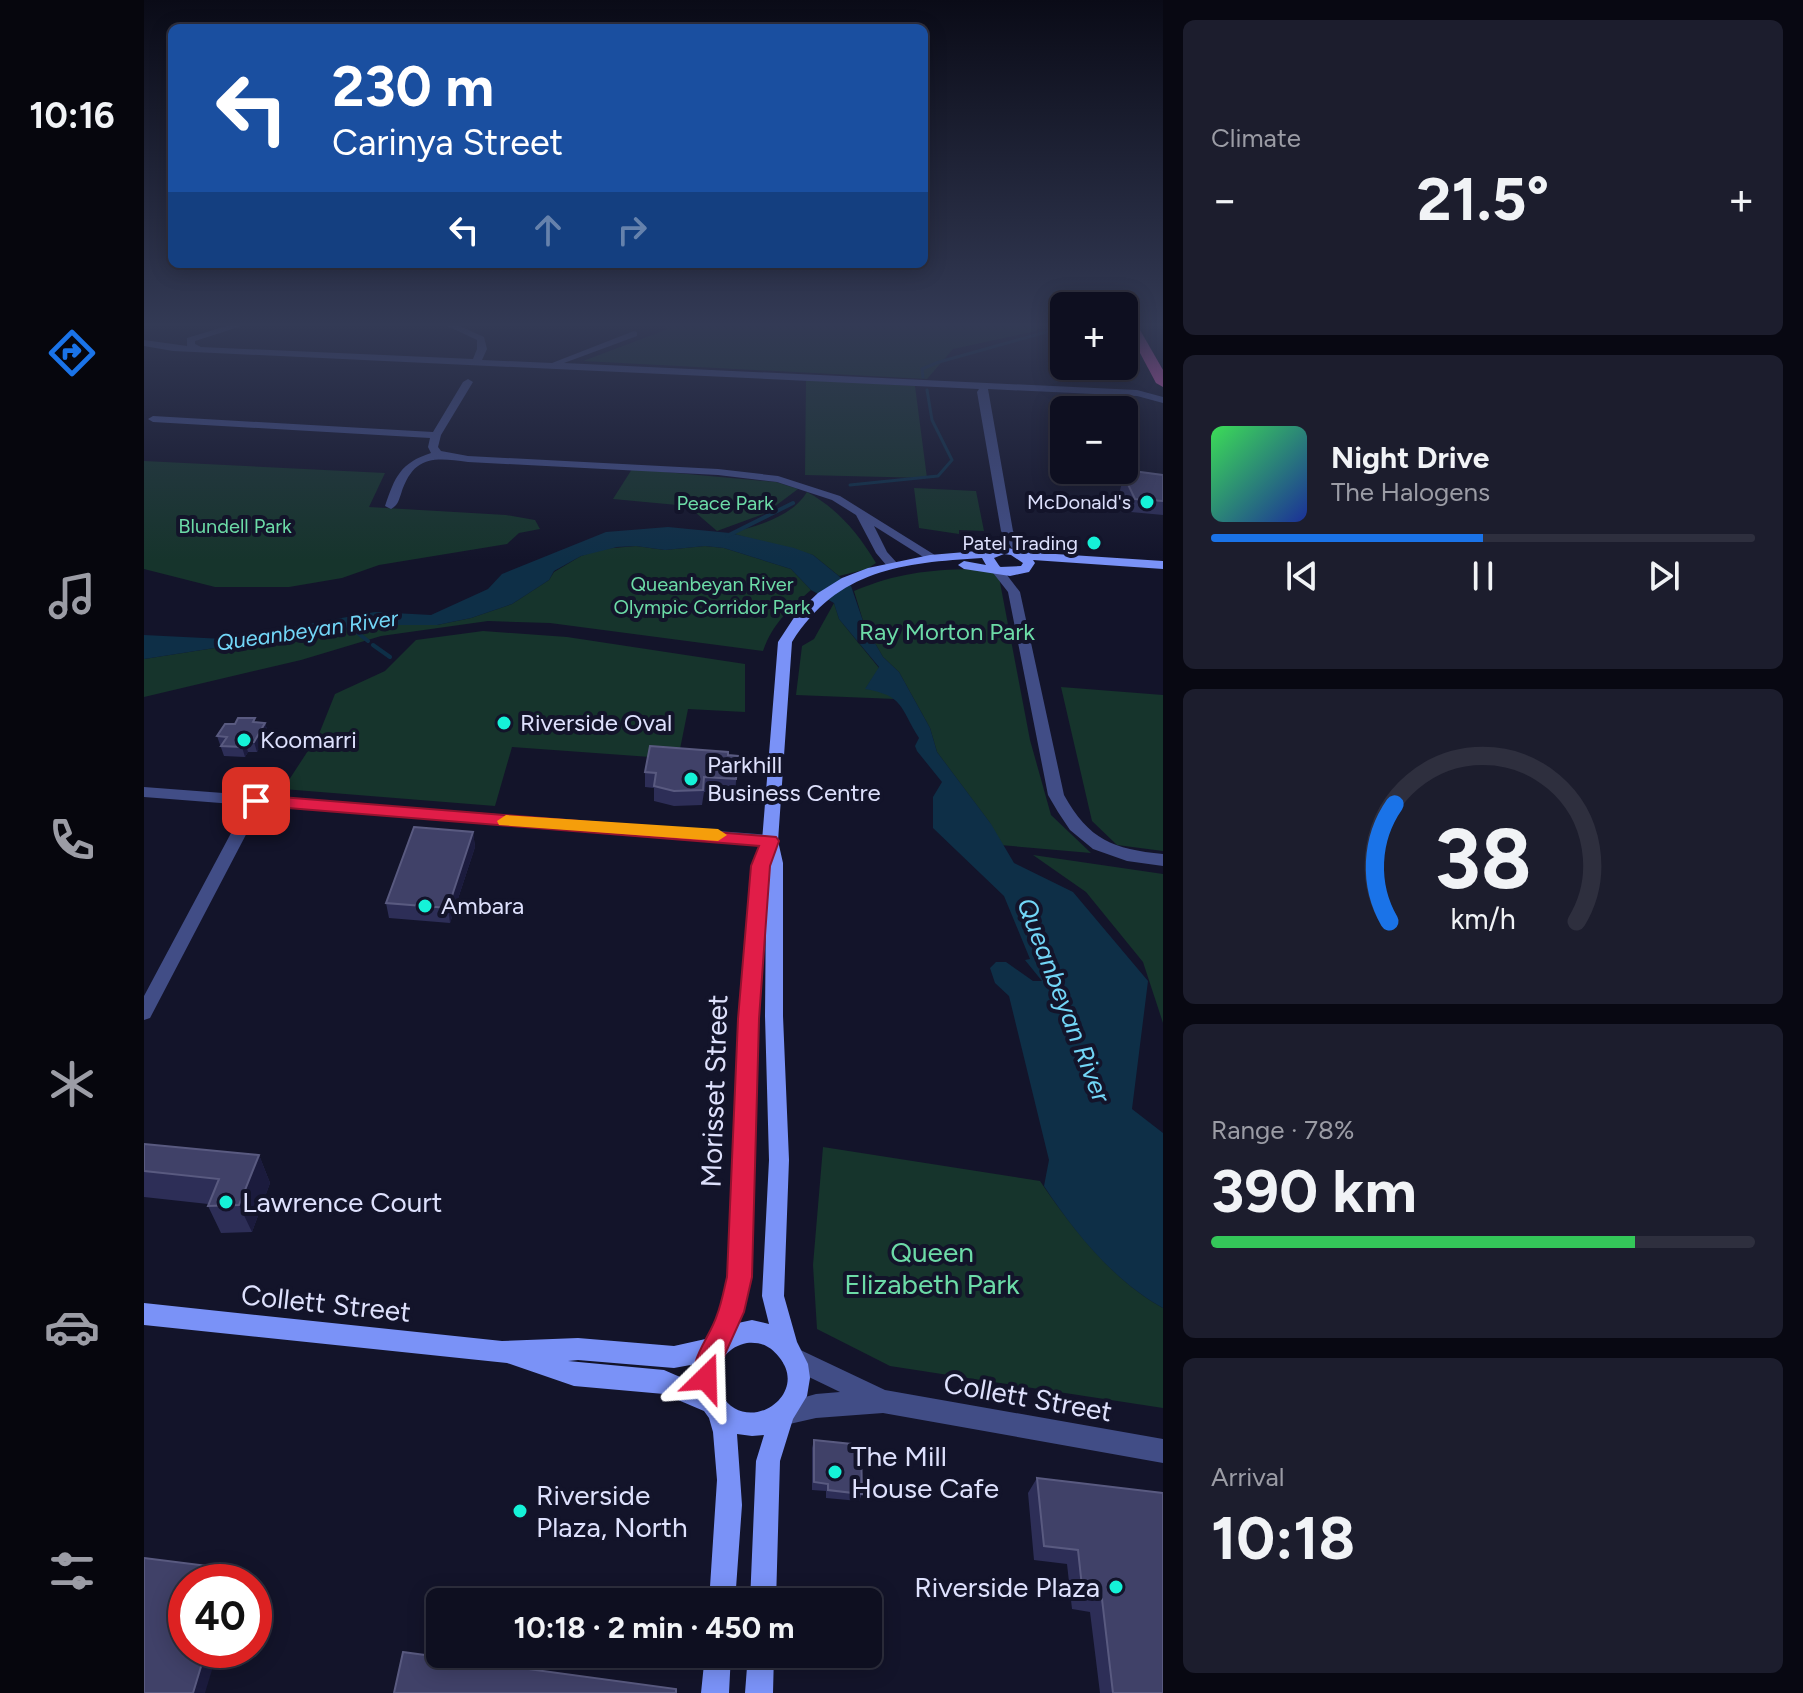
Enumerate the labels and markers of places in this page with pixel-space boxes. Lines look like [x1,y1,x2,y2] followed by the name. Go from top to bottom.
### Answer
[1027,490,1131,514] place label: McDonald's
[1138,493,1156,511] marker: McDonald's
[962,531,1078,555] place label: Patel Trading
[1085,534,1103,552] marker: Patel Trading
[520,708,672,737] place label: Riverside Oval
[495,714,513,732] marker: Riverside Oval
[260,725,357,754] place label: Koomarri
[235,731,253,749] marker: Koomarri
[707,750,881,807] place label: Parkhill Business Centre
[222,767,290,835] pin
[682,770,700,788] marker: Parkhill Business Centre
[441,891,524,920] place label: Ambara
[416,897,434,915] marker: Ambara
[242,1185,442,1219] place label: Lawrence Court
[217,1193,235,1211] marker: Lawrence Court
[851,1439,999,1505] place label: The Mill House Cafe
[826,1463,844,1481] marker: The Mill House Cafe
[536,1478,688,1544] place label: Riverside Plaza, North
[511,1502,529,1520] marker: Riverside Plaza, North
[914,1570,1100,1604] place label: Riverside Plaza
[1107,1578,1125,1596] marker: Riverside Plaza

